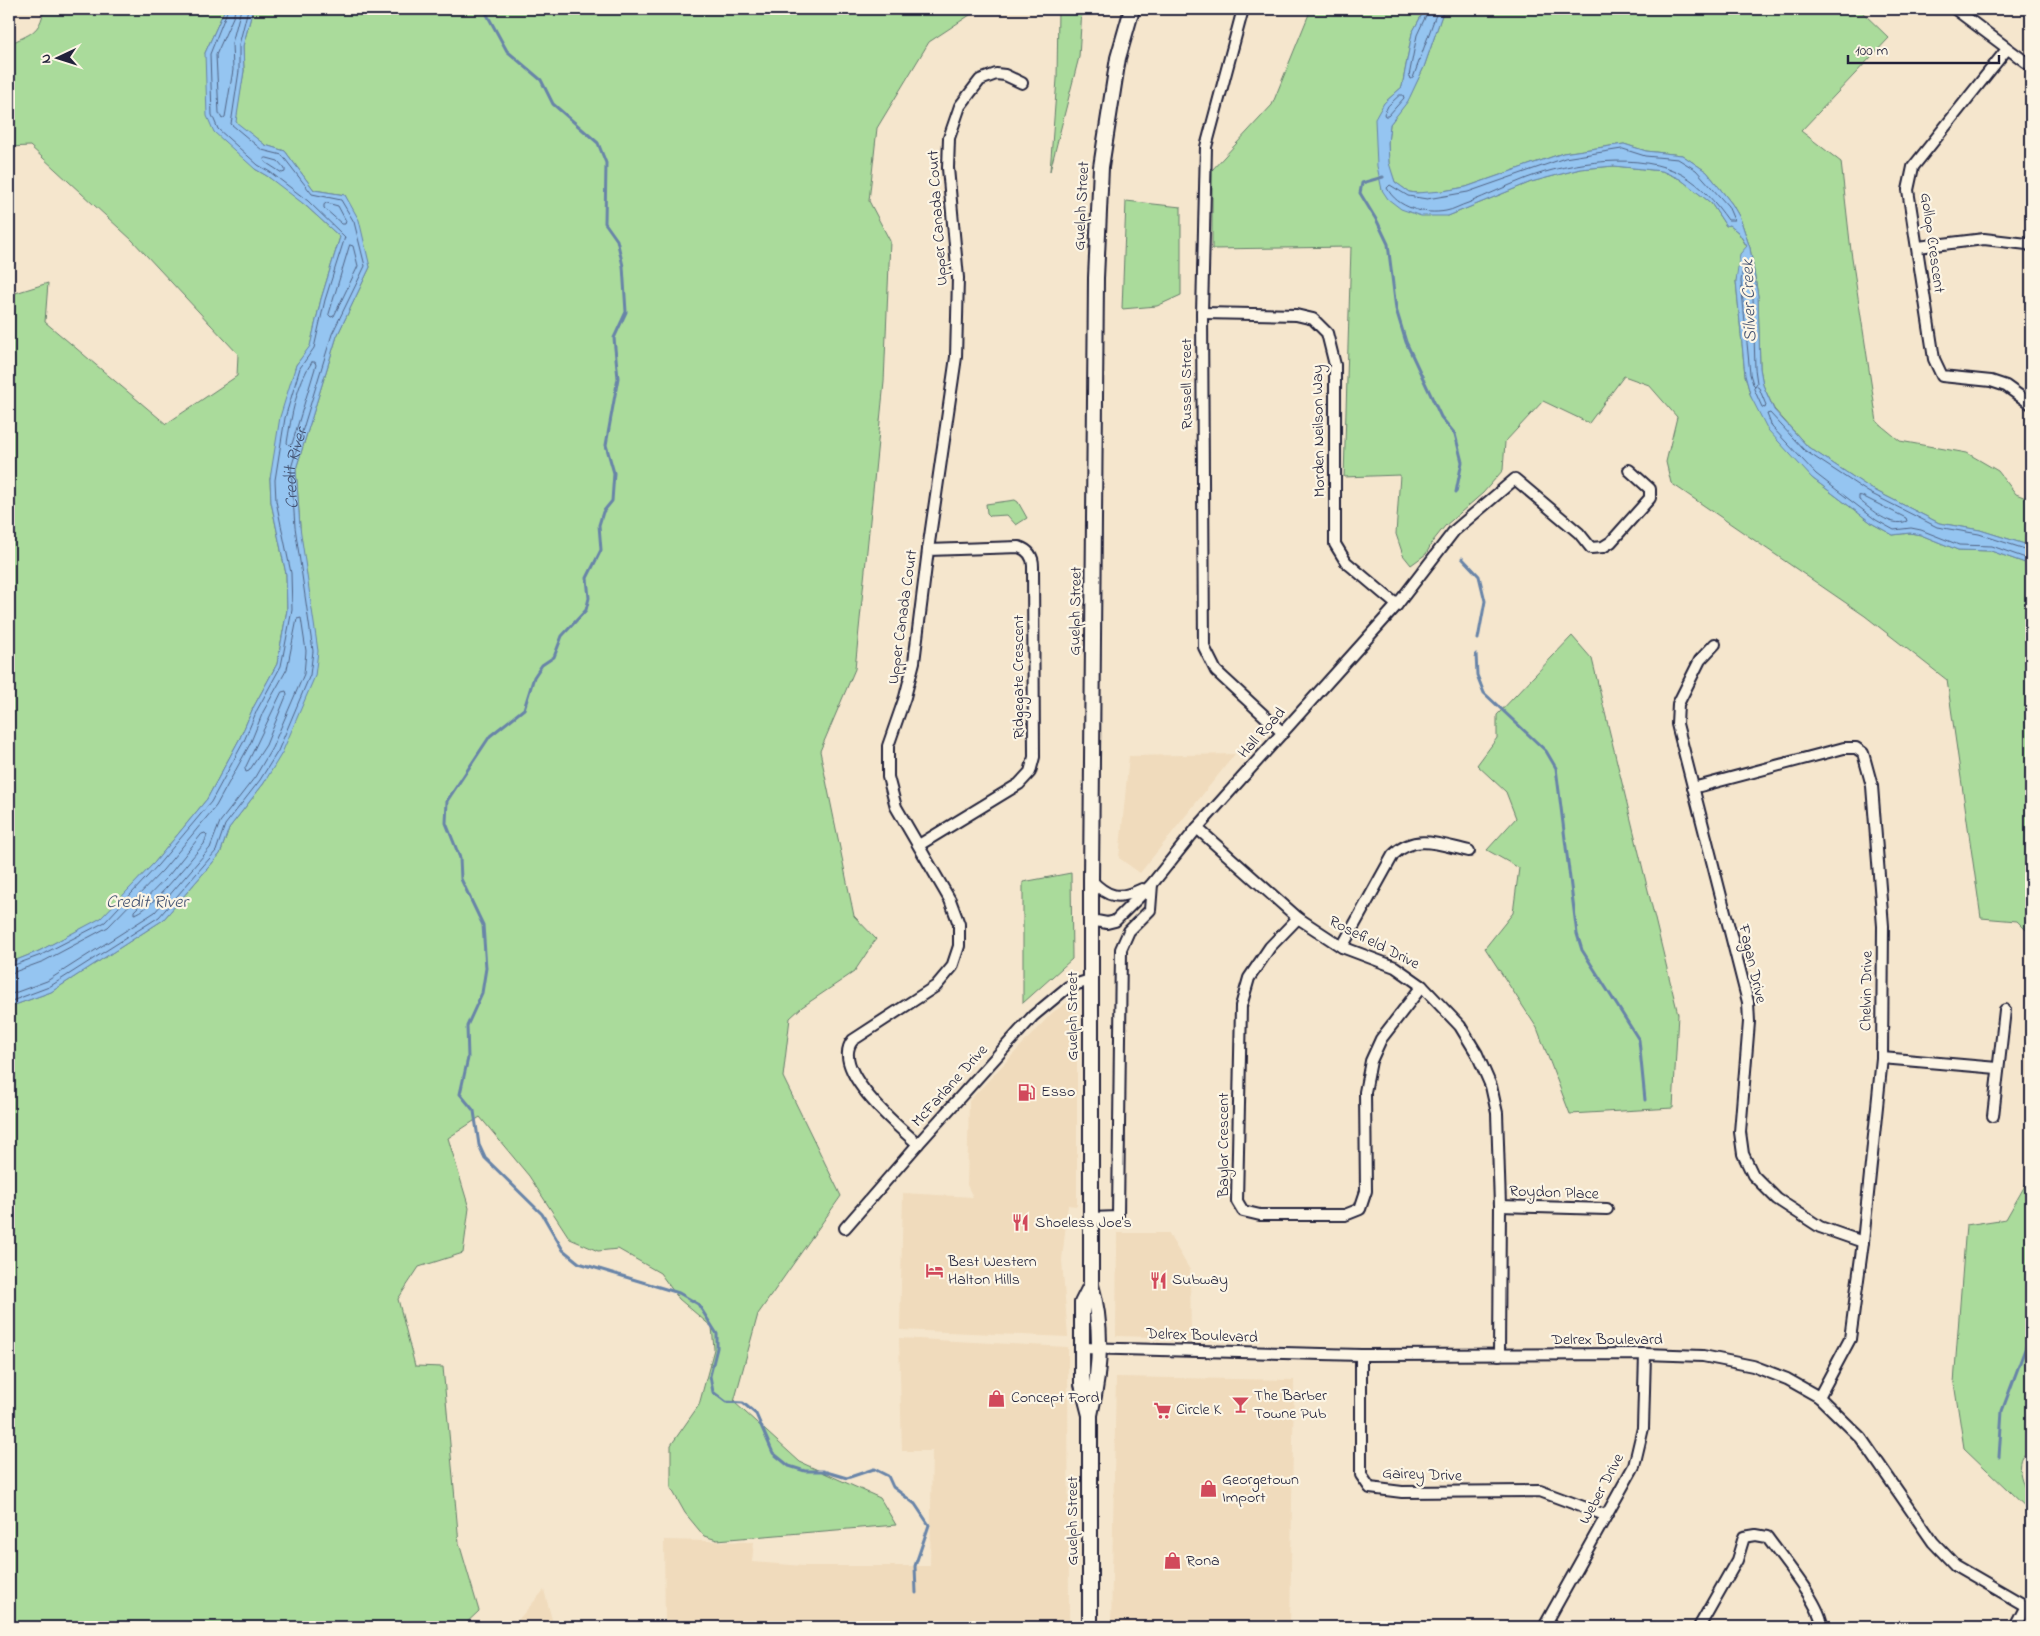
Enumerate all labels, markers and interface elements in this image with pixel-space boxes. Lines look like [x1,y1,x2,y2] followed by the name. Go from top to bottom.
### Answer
[32,32,82,82] north arrow
[1848,32,1999,64] scale bar
[1855,40,1888,62] text: 100 m
[36,53,57,64] text: N
[921,149,955,287] street label: Upper Canada Court
[1068,160,1096,251] street label: Guelph Street
[1913,191,1951,295] street label: Gollop Crescent
[1736,258,1764,343] water label: Silver Creek
[1175,338,1199,430] street label: Russell Street
[1306,364,1332,498] street label: Morden Neilson Way
[278,423,316,510] water label: Credit River
[882,547,924,686] street label: Upper Canada Court
[1063,566,1089,656] street label: Guelph Street
[1007,614,1031,739] street label: Ridgegate Crescent
[1232,702,1292,764] street label: Hall Road
[106,890,190,916] water label: Credit River
[1324,910,1424,977] street label: Rosefield Drive
[1731,921,1773,1007] street label: Fagan Drive
[1854,950,1880,1032] street label: Chelvin Drive
[1061,971,1085,1061] street label: Guelph Street
[906,1038,994,1133] street label: McFarlane Drive
[1041,1080,1075,1104] place label: Esso
[1017,1082,1037,1102] fuel station icon: Esso
[1212,1092,1236,1198] street label: Baylor Crescent
[1509,1179,1600,1207] street label: Roydon Place
[1035,1211,1132,1235] place label: Shoeless Joe's
[1011,1213,1031,1233] restaurant icon: Shoeless Joe's
[947,1250,1037,1292] place label: Best Western Halton Hills
[924,1261,944,1281] hotel icon: Best Western Halton Hills
[1172,1268,1228,1292] place label: Subway
[1148,1270,1168,1290] restaurant icon: Subway
[1145,1322,1258,1350] street label: Delrex Boulevard
[1550,1328,1663,1352] street label: Delrex Boulevard
[1254,1384,1327,1426] place label: The Barber Towne Pub
[1011,1386,1100,1410] place label: Concept Ford
[987,1388,1007,1408] shop icon: Concept Ford
[1230,1395,1250,1415] bar icon: The Barber Towne Pub
[1176,1398,1222,1422] place label: Circle K
[1152,1400,1172,1420] supermarket icon: Circle K
[1573,1448,1631,1529] street label: Weber Drive
[1382,1462,1463,1488] street label: Gairey Drive
[1222,1468,1299,1510] place label: Georgetown Import
[1061,1476,1085,1566] street label: Guelph Street
[1198,1479,1218,1499] shop icon: Georgetown Import
[1186,1549,1220,1573] place label: Rona
[1162,1551,1182,1571] shop icon: Rona

